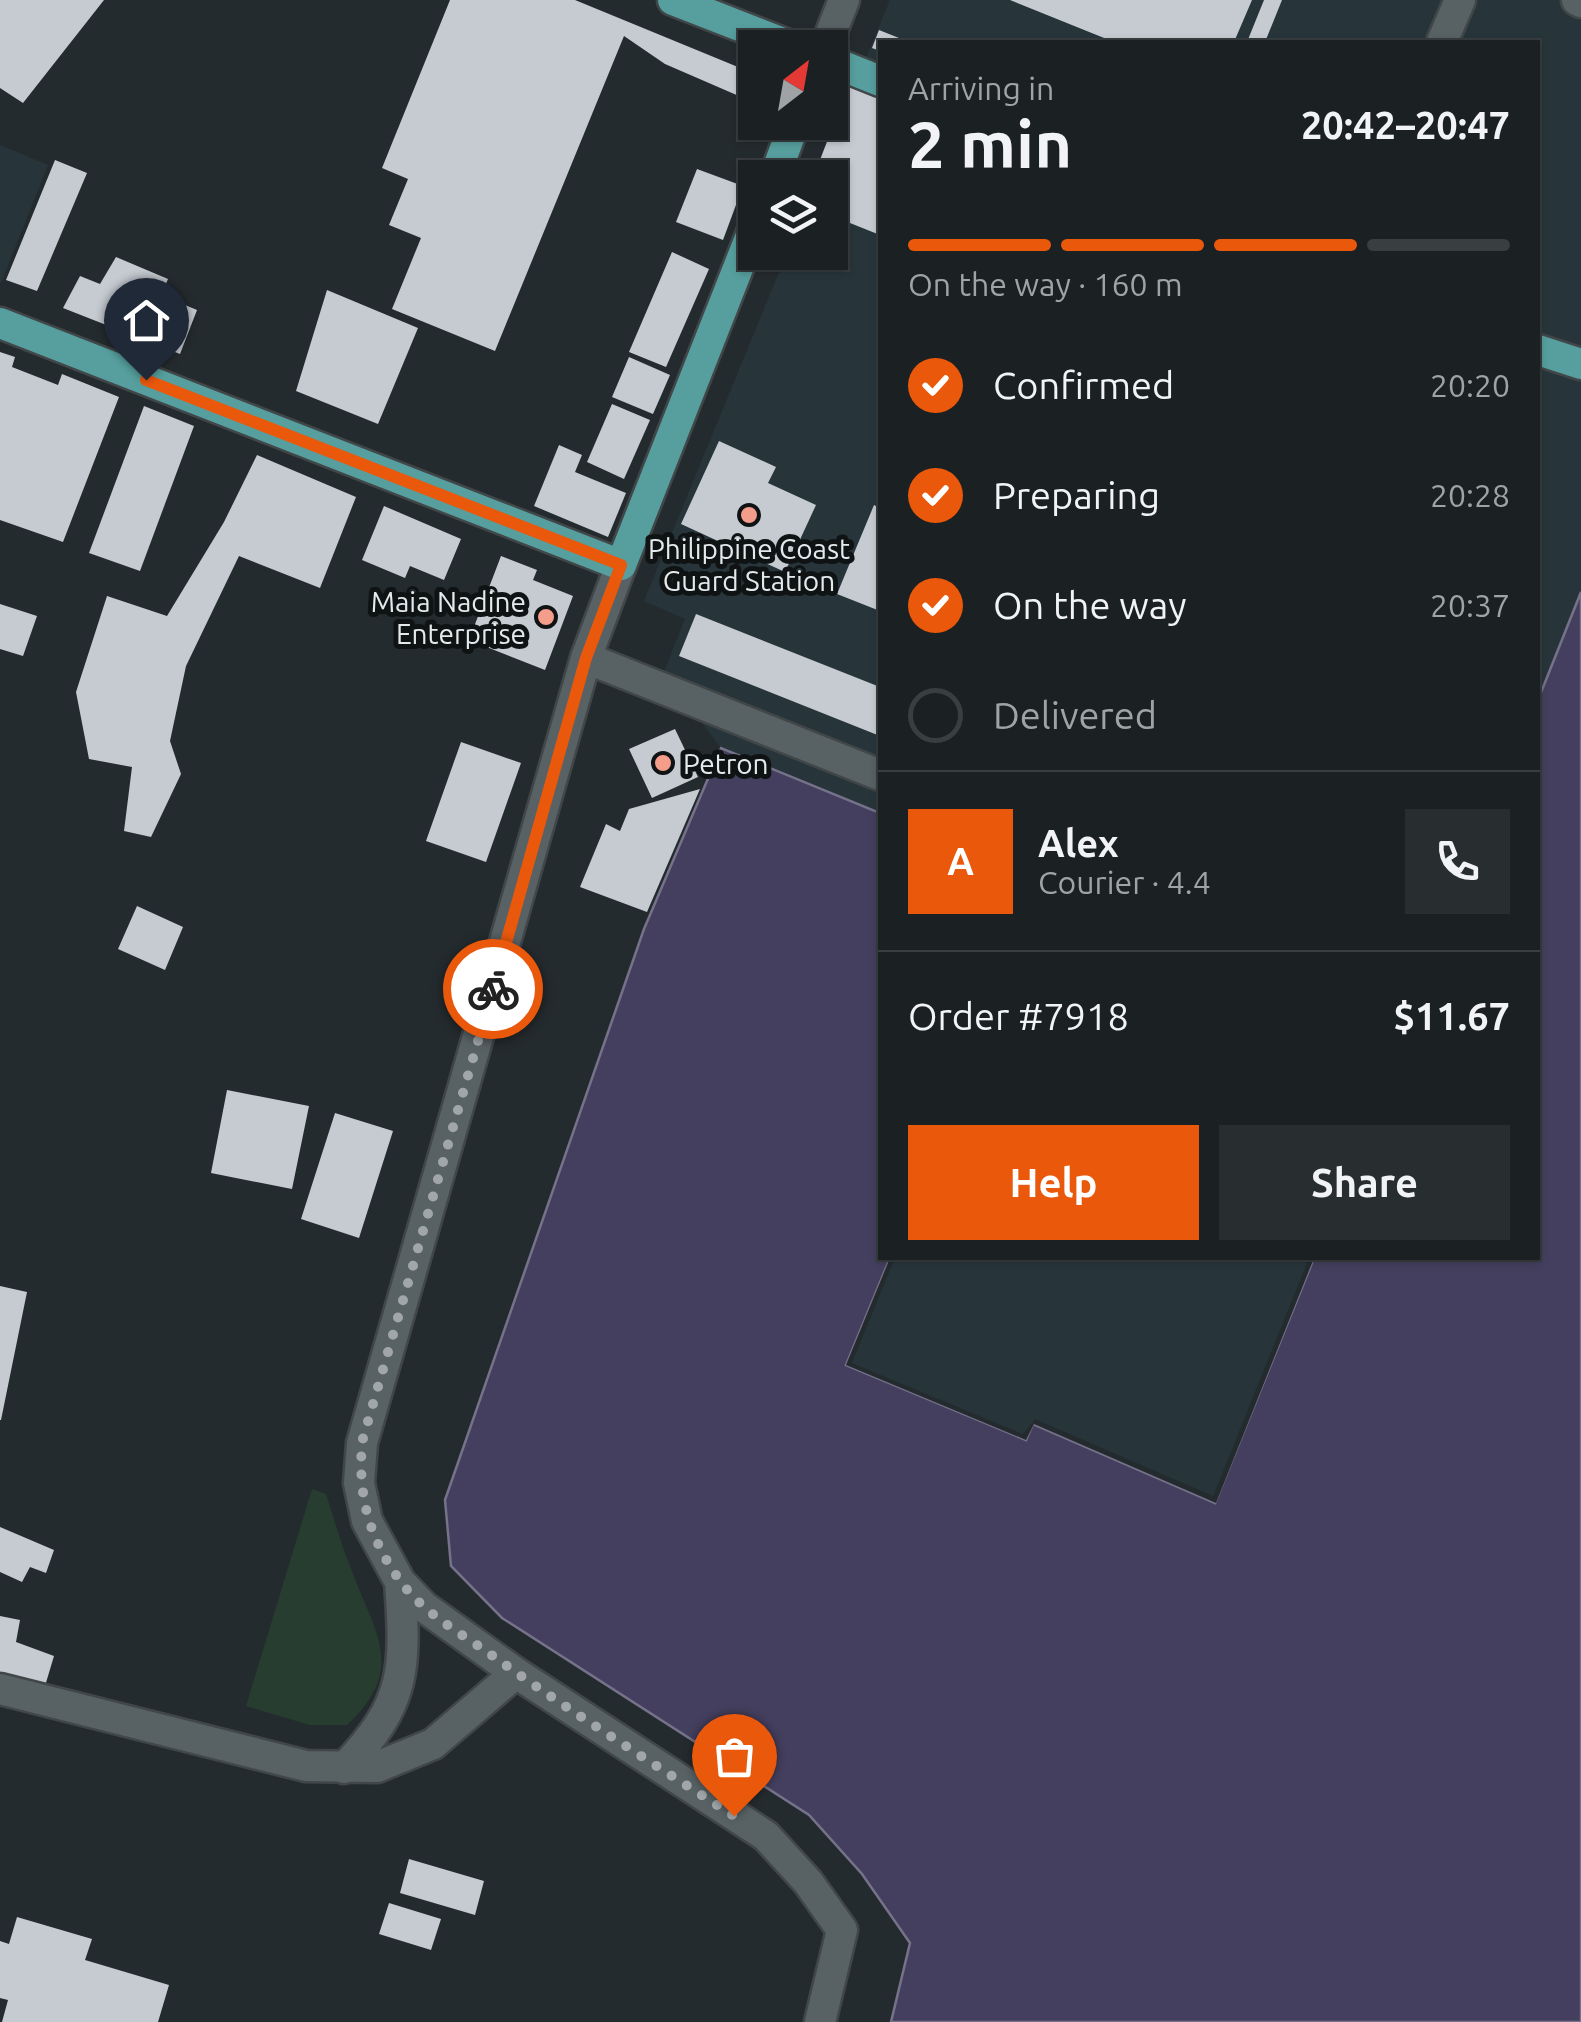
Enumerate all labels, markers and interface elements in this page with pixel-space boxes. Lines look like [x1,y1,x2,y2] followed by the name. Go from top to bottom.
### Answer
[738,30,848,140] north arrow
[738,30,848,270] map controls
[908,70,1054,106] text: Arriving in
[1301,104,1510,146] text: 20:42–20:47
[908,107,1072,180] text: 2 min
[738,160,848,270] button: layers
[908,266,1183,302] text: On the way · 160 m
[104,278,189,381] pin
[119,293,174,348] icon: home
[908,358,963,413] icon: check
[993,364,1174,406] text: Confirmed
[1430,367,1510,403] text: 20:20
[908,468,963,523] icon: check
[993,474,1160,516] text: Preparing
[1430,477,1510,513] text: 20:28
[738,504,760,526] marker: Philippine Coast Guard Station
[648,533,850,596] place label: Philippine Coast Guard Station
[908,578,963,633] icon: check
[993,584,1186,626] text: On the way
[371,586,526,649] place label: Maia Nadine Enterprise
[1430,587,1510,623] text: 20:37
[535,606,557,628] marker: Maia Nadine Enterprise
[993,694,1157,736] text: Delivered
[683,748,769,779] place label: Petron
[652,752,674,774] marker: Petron
[1405,809,1510,914] button: phone
[1038,822,1119,864] text: Alex
[947,840,974,882] text: A
[1038,864,1211,900] text: Courier · 4.4
[443,939,543,1039] courier
[466,962,521,1017] icon: bike
[908,995,1129,1037] text: Order #7918
[1393,995,1510,1037] text: $11.67
[908,1125,1199,1240] button: Help
[1219,1125,1510,1240] button: Share
[692,1714,777,1817] pin
[707,1729,762,1784] icon: bag

